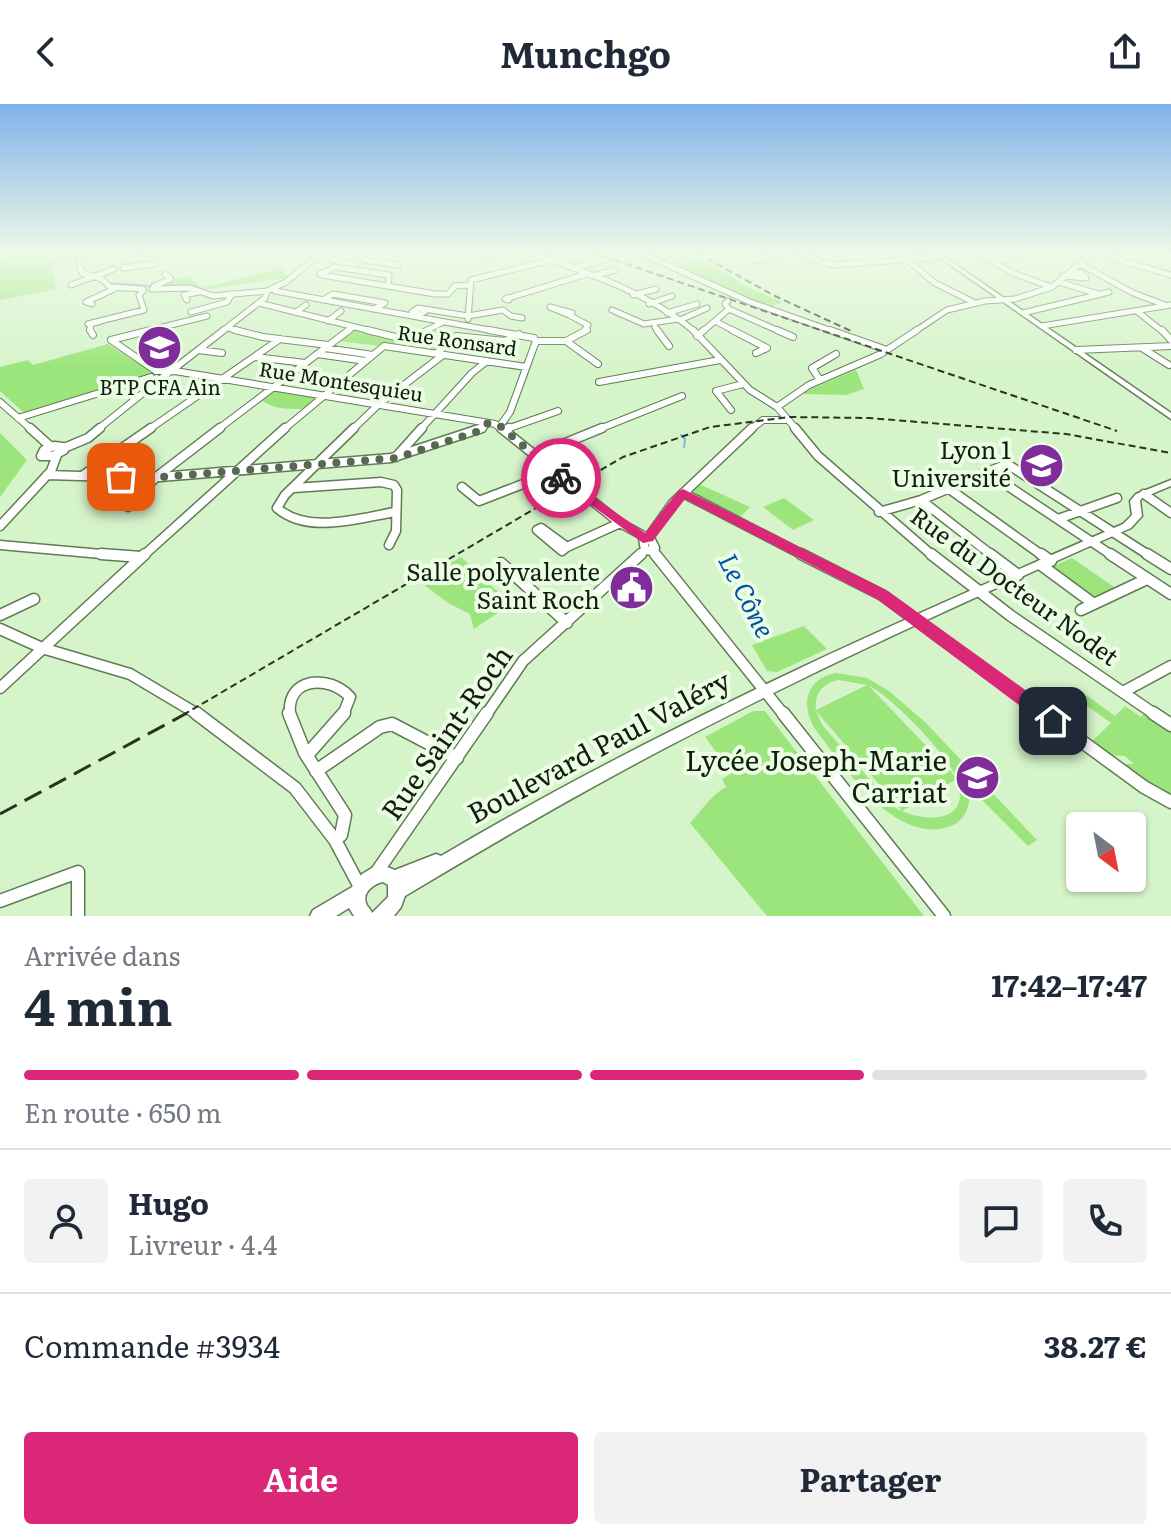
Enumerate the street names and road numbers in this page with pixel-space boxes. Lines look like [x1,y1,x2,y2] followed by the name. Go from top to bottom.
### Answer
[396,316,519,362] street label: Rue Ronsard
[257,352,426,408] street label: Rue Montesquieu
[904,497,1127,673] street label: Rue du Docteur Nodet
[369,636,521,828] street label: Rue Saint-Roch
[459,658,738,833] street label: Boulevard Paul Valéry

